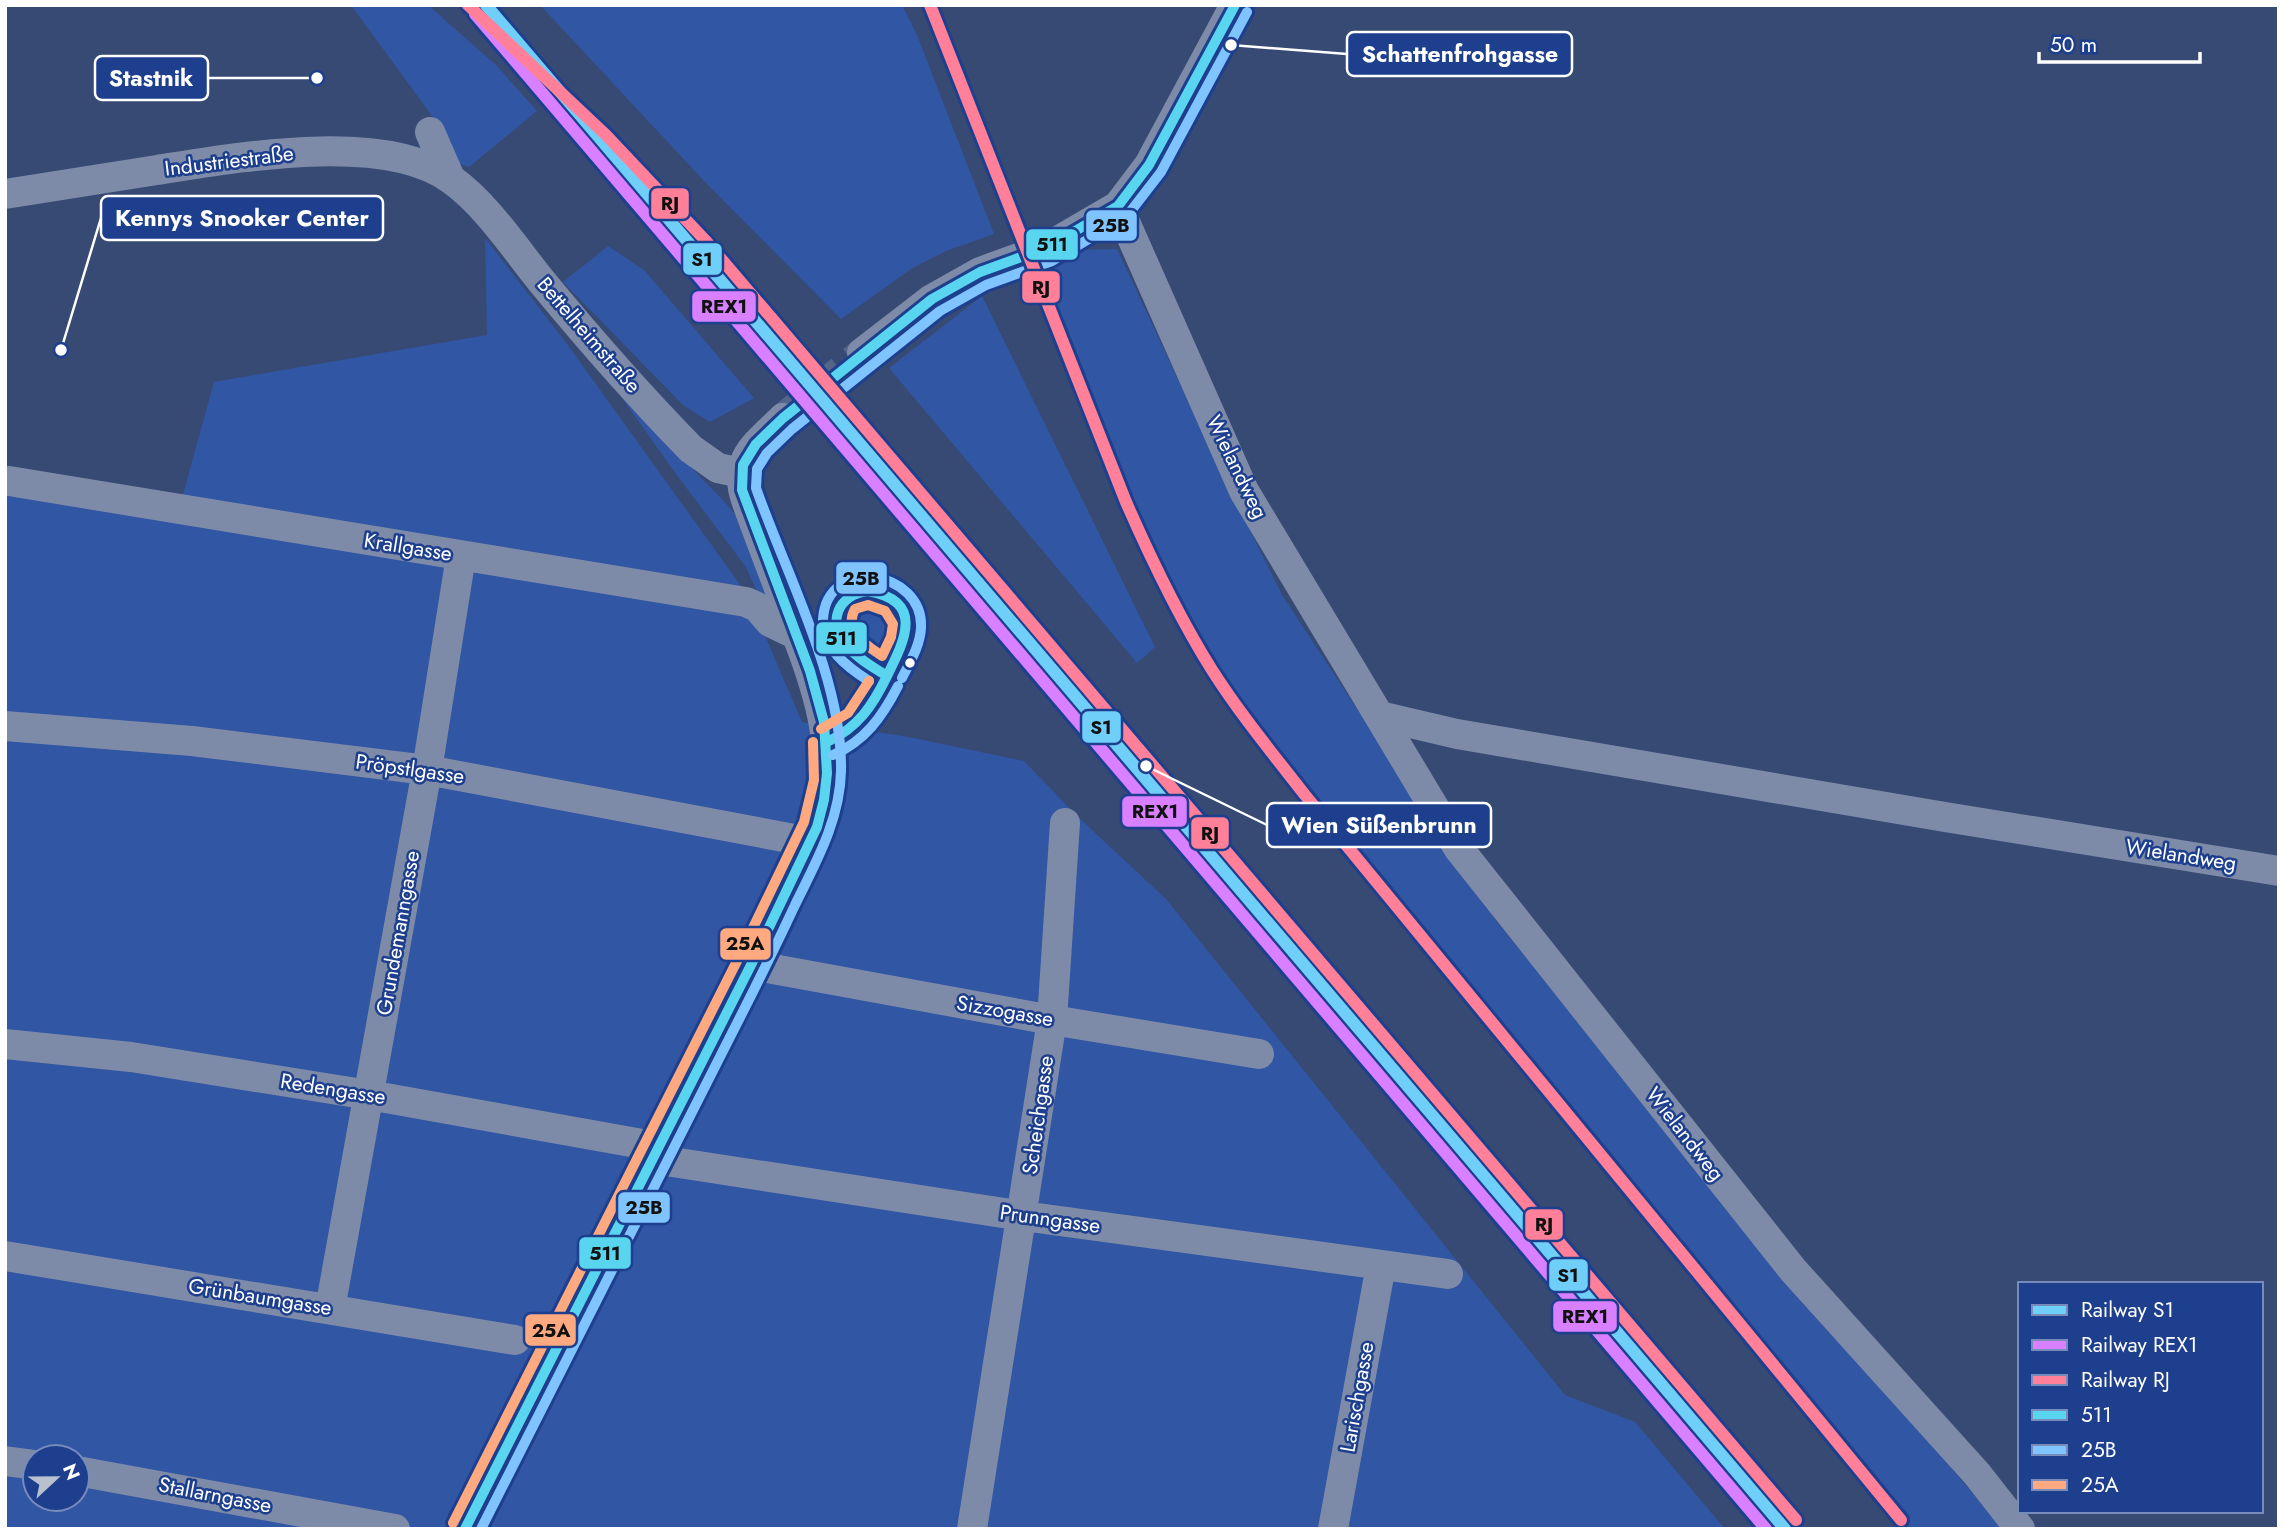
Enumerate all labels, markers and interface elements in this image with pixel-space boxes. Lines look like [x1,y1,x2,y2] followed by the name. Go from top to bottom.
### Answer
[2039,21,2200,65] scale bar
[2050,30,2097,60] text: 50 m
[1347,32,1572,76] callout: Schattenfrohgasse
[1362,37,1558,71] text: Schattenfrohgasse
[95,56,208,100] callout: Stastnik
[109,61,194,95] text: Stastnik
[163,138,295,184] street label: Industriestraße
[650,187,690,220] line badge: RJ
[661,190,679,217] text: RJ
[101,196,383,240] callout: Kennys Snooker Center
[115,201,370,235] text: Kennys Snooker Center
[1085,209,1138,242] line badge: 25B
[1092,212,1130,239] text: 25B
[1025,228,1079,261] line badge: 511
[1036,231,1068,258] text: 511
[682,242,723,276] line badge: S1
[691,246,713,273] text: S1
[530,270,648,400] street label: Bettelheimstraße
[1021,270,1061,304] line badge: RJ
[1032,274,1050,301] text: RJ
[691,290,757,323] line badge: REX1
[701,293,747,320] text: REX1
[1199,410,1275,524] street label: Wielandweg
[362,525,454,569] street label: Krallgasse
[835,561,888,595] line badge: 25B
[842,565,880,592] text: 25B
[815,621,868,655] line badge: 511
[825,625,857,652] text: 511
[903,656,917,670] unlabelled marker
[1081,710,1122,744] line badge: S1
[1090,714,1112,741] text: S1
[354,747,467,792] street label: Pröpstlgasse
[1121,795,1188,828] line badge: REX1
[1132,798,1178,825] text: REX1
[1267,803,1491,847] callout: Wien Süßenbrunn
[1281,808,1477,842] text: Wien Süßenbrunn
[1190,816,1230,850] line badge: RJ
[1201,820,1219,847] text: RJ
[2123,831,2239,879] street label: Wielandweg
[369,848,427,1018] street label: Grundemanngasse
[719,927,772,961] line badge: 25A
[726,930,764,957] text: 25A
[954,988,1056,1034] street label: Sizzogasse
[1015,1053,1061,1176] street label: Scheichgasse
[278,1066,388,1112] street label: Redengasse
[1639,1081,1731,1187] street label: Wielandweg
[617,1191,671,1224] line badge: 25B
[625,1194,663,1221] text: 25B
[998,1197,1102,1241] street label: Prunngasse
[1524,1208,1564,1241] line badge: RJ
[1535,1211,1553,1238] text: RJ
[578,1236,632,1270] line badge: 511
[589,1240,621,1267] text: 511
[1548,1258,1589,1292] line badge: S1
[1557,1262,1579,1289] text: S1
[186,1271,334,1323] street label: Grünbaumgasse
[2018,1282,2263,1513] legend
[2081,1295,2174,1325] text: Railway S1
[1552,1300,1618,1333] line badge: REX1
[1562,1303,1608,1330] text: REX1
[524,1313,577,1347] line badge: 25A
[532,1317,570,1344] text: 25A
[2081,1330,2197,1360] text: Railway REX1
[1333,1339,1381,1455] street label: Larischgasse
[2081,1365,2170,1395] text: Railway RJ
[2081,1400,2112,1430] text: 511
[2081,1435,2117,1465] text: 25B
[21,1443,91,1513] north arrow
[56,1460,87,1484] text: N
[156,1469,274,1521] street label: Stallarngasse
[2081,1470,2119,1500] text: 25A

